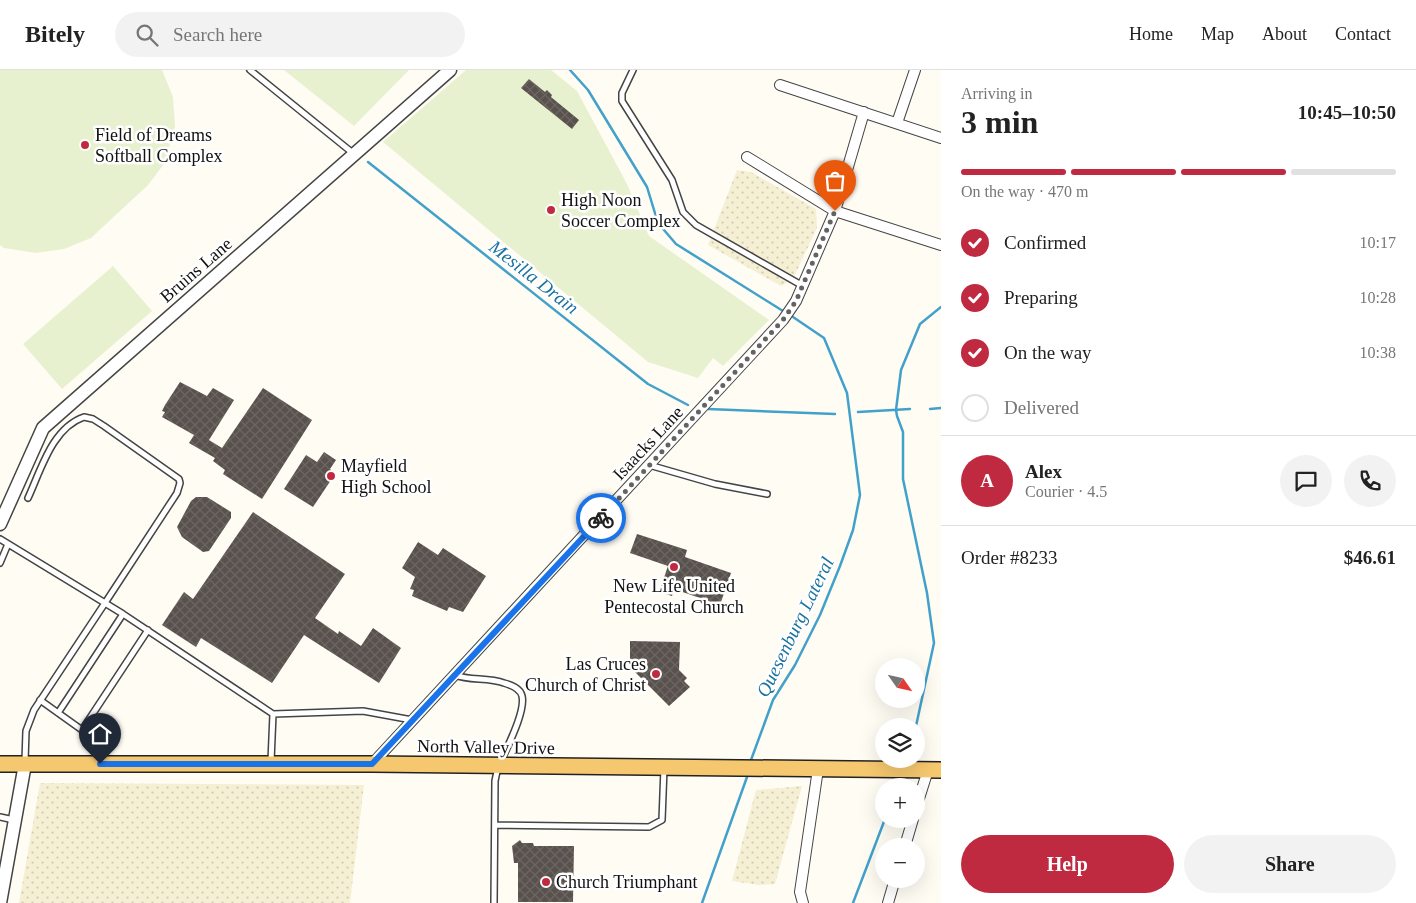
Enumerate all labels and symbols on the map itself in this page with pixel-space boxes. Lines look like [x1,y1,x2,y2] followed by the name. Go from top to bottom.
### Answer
[95,125,223,166] place label: Field of Dreams Softball Complex
[79,139,91,151] marker: Field of Dreams Softball Complex
[814,160,856,211] pin
[561,190,680,231] place label: High Noon Soccer Complex
[545,204,557,216] marker: High Noon Soccer Complex
[156,233,236,307] street label: Bruins Lane
[485,235,583,318] water label: Mesilla Drain
[609,402,687,484] street label: Isaacks Lane
[341,456,432,497] place label: Mayfield High School
[325,470,337,482] marker: Mayfield High School
[576,493,626,543] courier
[752,554,838,700] water label: Quesenburg Lateral
[668,561,680,573] marker: New Life United Pentecostal Church
[604,576,744,617] place label: New Life United Pentecostal Church
[525,654,646,695] place label: Las Cruces Church of Christ
[875,658,925,708] north arrow
[650,668,662,680] marker: Las Cruces Church of Christ
[79,713,121,764] pin
[417,736,555,758] street label: North Valley Drive
[556,872,698,892] place label: Church Triumphant
[540,876,552,888] marker: Church Triumphant

